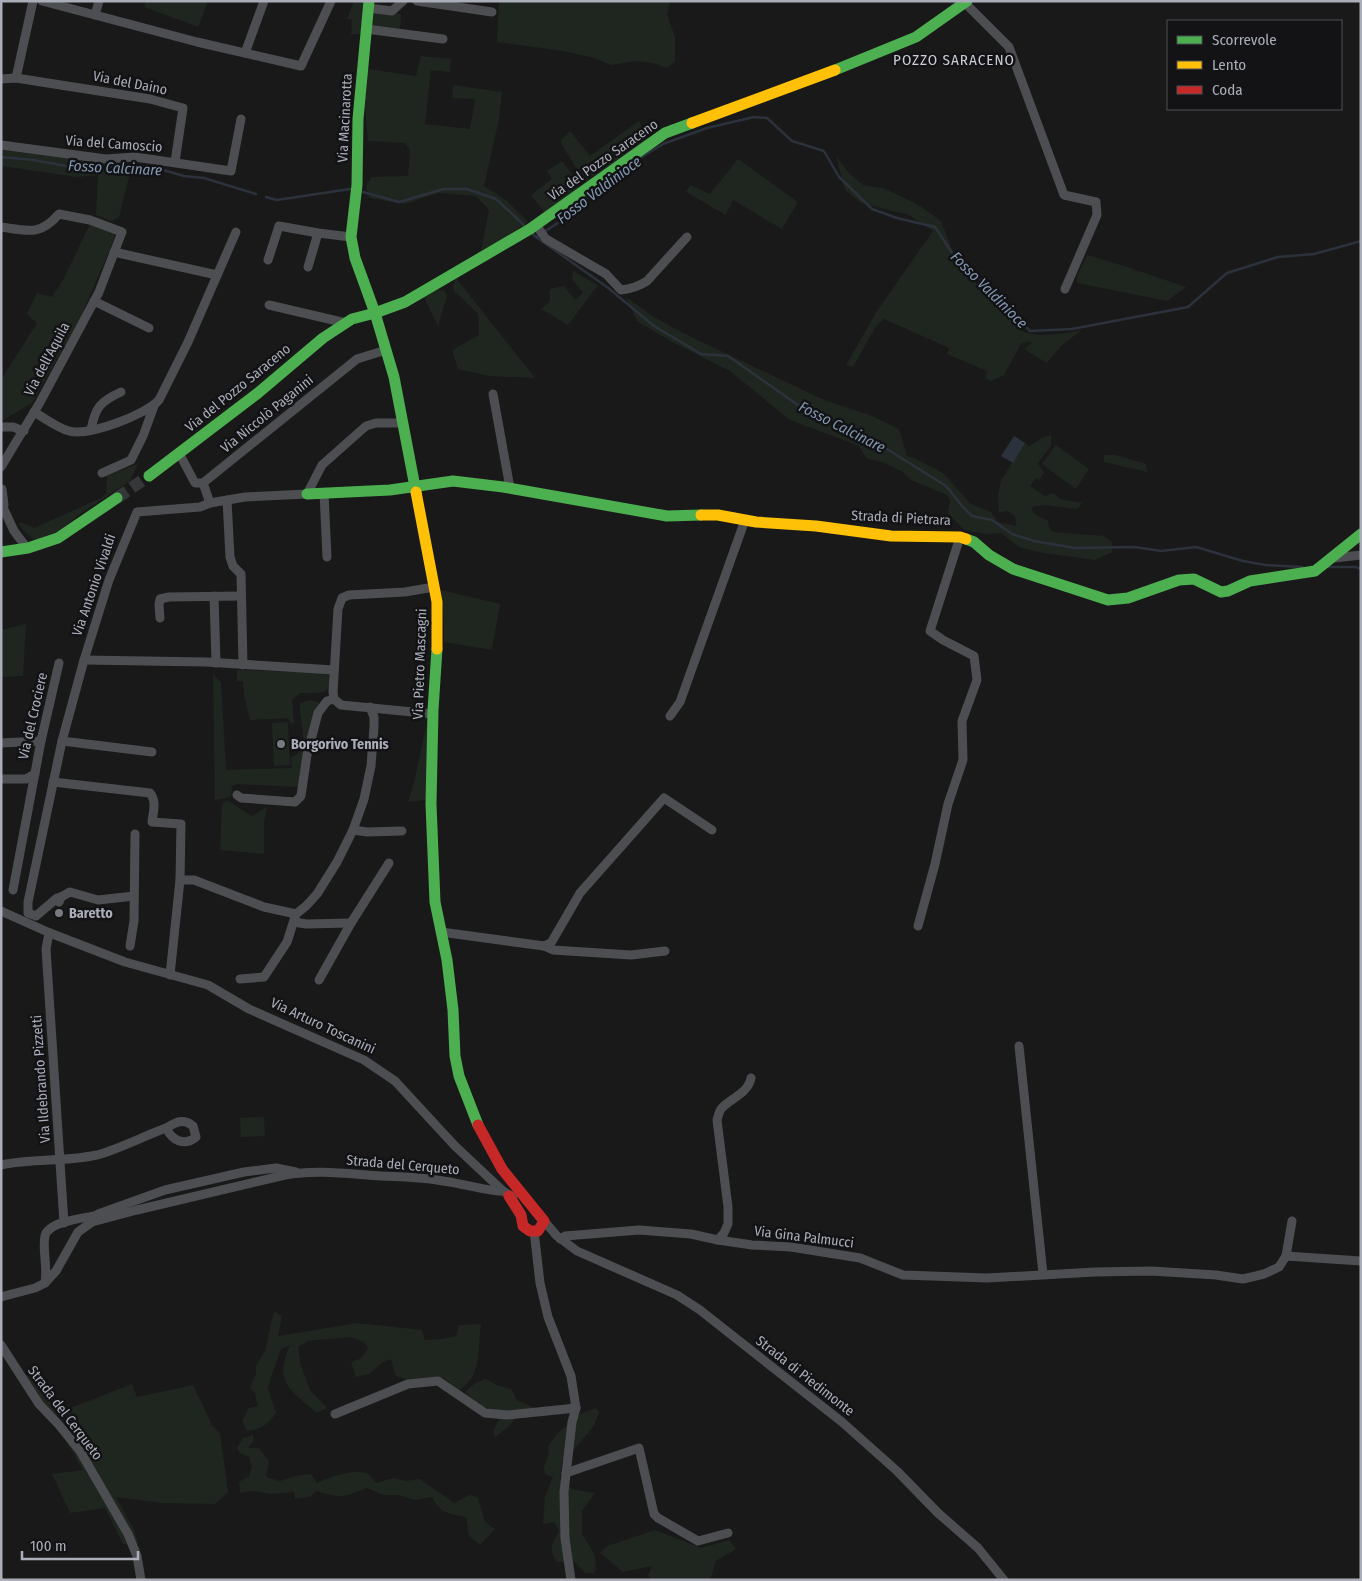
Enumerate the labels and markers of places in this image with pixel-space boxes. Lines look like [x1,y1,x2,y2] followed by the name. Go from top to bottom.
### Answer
[291,736,389,753] place label: Borgorivo Tennis
[275,738,287,750] marker: Borgorivo Tennis
[69,905,113,922] place label: Baretto
[53,907,65,919] marker: Baretto

